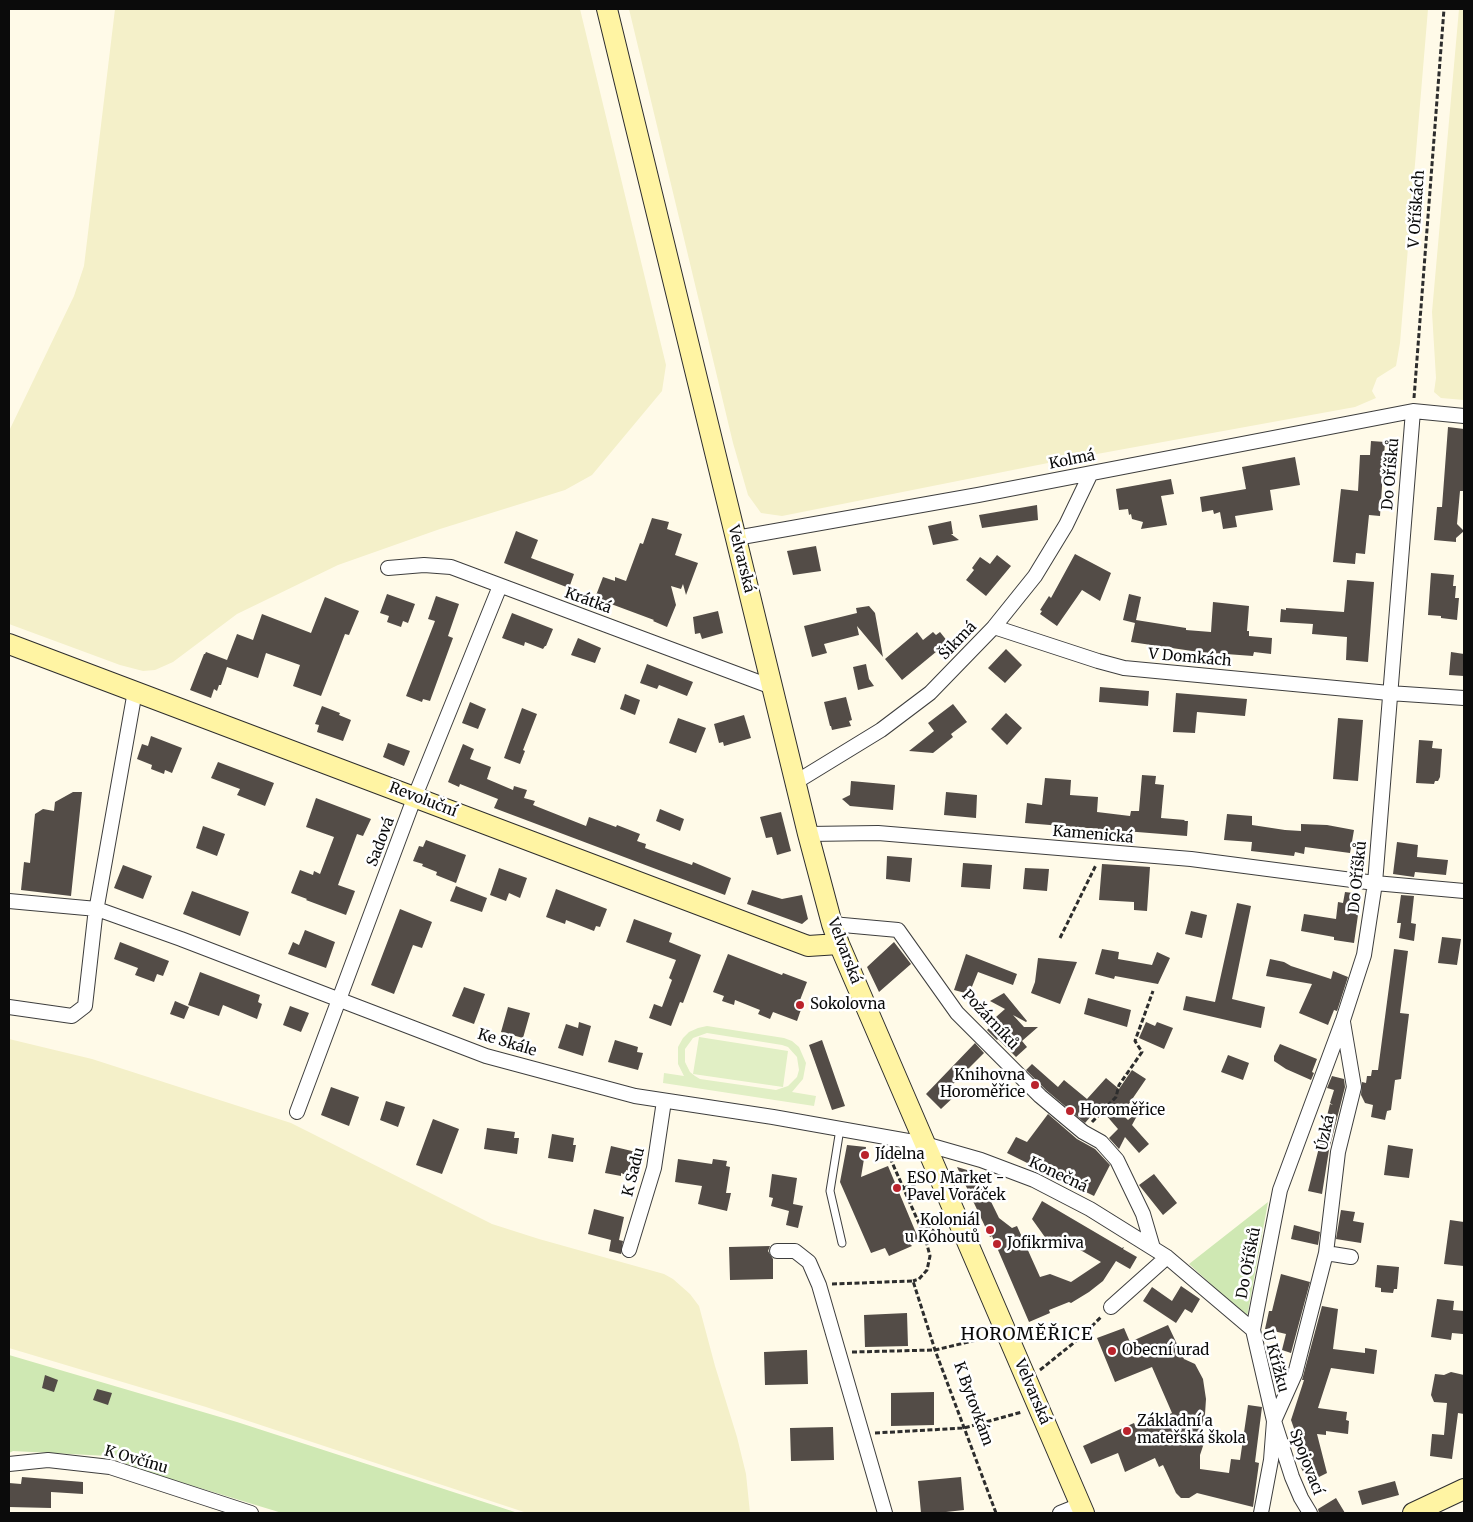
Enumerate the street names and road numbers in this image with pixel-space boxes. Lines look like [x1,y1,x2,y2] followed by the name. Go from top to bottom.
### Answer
[1405,169,1429,249] street label: V Oříškách
[1379,437,1403,511] street label: Do Oříšků
[1047,447,1097,473] street label: Kolmá
[724,523,758,595] street label: Velvarská
[562,584,614,618] street label: Krátká
[936,618,980,664] street label: Šikmá
[1148,645,1232,671] street label: V Domkách
[386,779,460,821] street label: Revoluční
[363,815,399,869] street label: Sadová
[1052,822,1134,848] street label: Kamenická
[1345,840,1371,914] street label: Do Oříšků
[823,916,865,986] street label: Velvarská
[958,986,1022,1054] street label: Požárníků
[475,1026,539,1060] street label: Ke Skále
[1313,1113,1339,1153] street label: Úzká
[619,1146,649,1198] street label: K Sadu
[1026,1154,1090,1196] street label: Konečná
[1233,1226,1265,1300] street label: Do Oříšků
[1258,1328,1292,1394] street label: U Křížku
[1010,1357,1054,1427] street label: Velvarská
[949,1360,997,1448] street label: K Bytovkám
[1285,1426,1327,1498] street label: Spojovací
[102,1442,170,1478] street label: K Ovčínu

